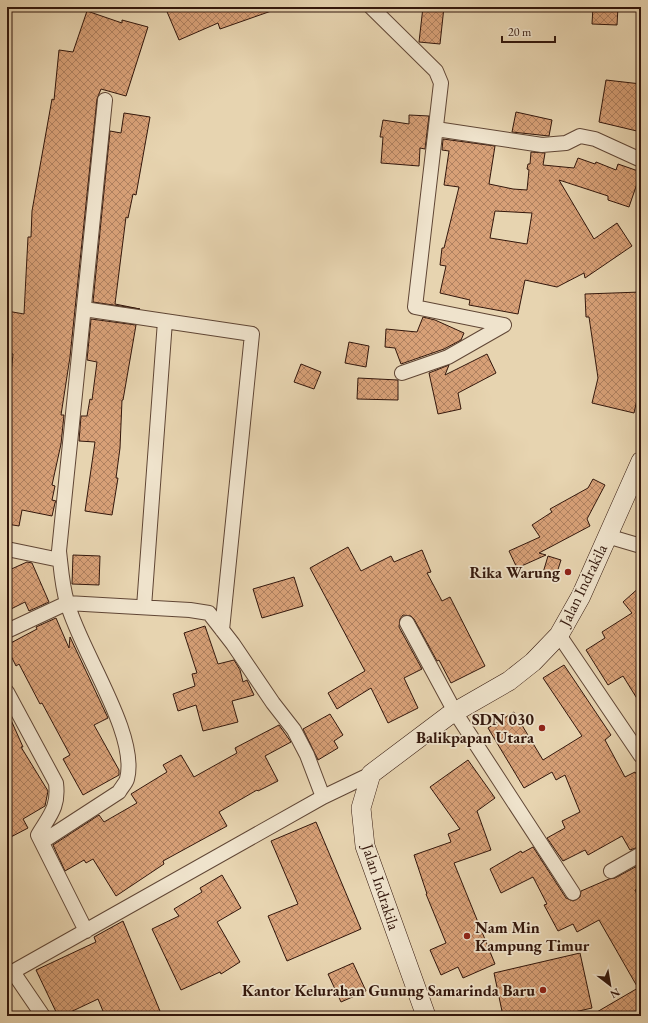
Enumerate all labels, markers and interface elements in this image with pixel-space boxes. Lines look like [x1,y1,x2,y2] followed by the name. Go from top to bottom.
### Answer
[502,18,555,44] scale bar
[508,24,532,40] text: 20 m
[553,540,612,631] street label: Jalan Indrakila
[469,562,561,583] place label: Rika Warung
[563,567,573,577] marker: Rika Warung
[416,709,535,748] place label: SDN 030 Balikpapan Utara
[537,723,547,733] marker: SDN 030 Balikpapan Utara
[357,840,405,933] street label: Jalan Indrakila
[475,917,590,956] place label: Nam Min Kampung Timur
[462,931,472,941] marker: Nam Min Kampung Timur
[590,965,630,1005] north arrow
[242,980,535,1001] place label: Kantor Kelurahan Gunung Samarinda Baru
[538,985,548,995] marker: Kantor Kelurahan Gunung Samarinda Baru
[608,985,623,1002] text: N

